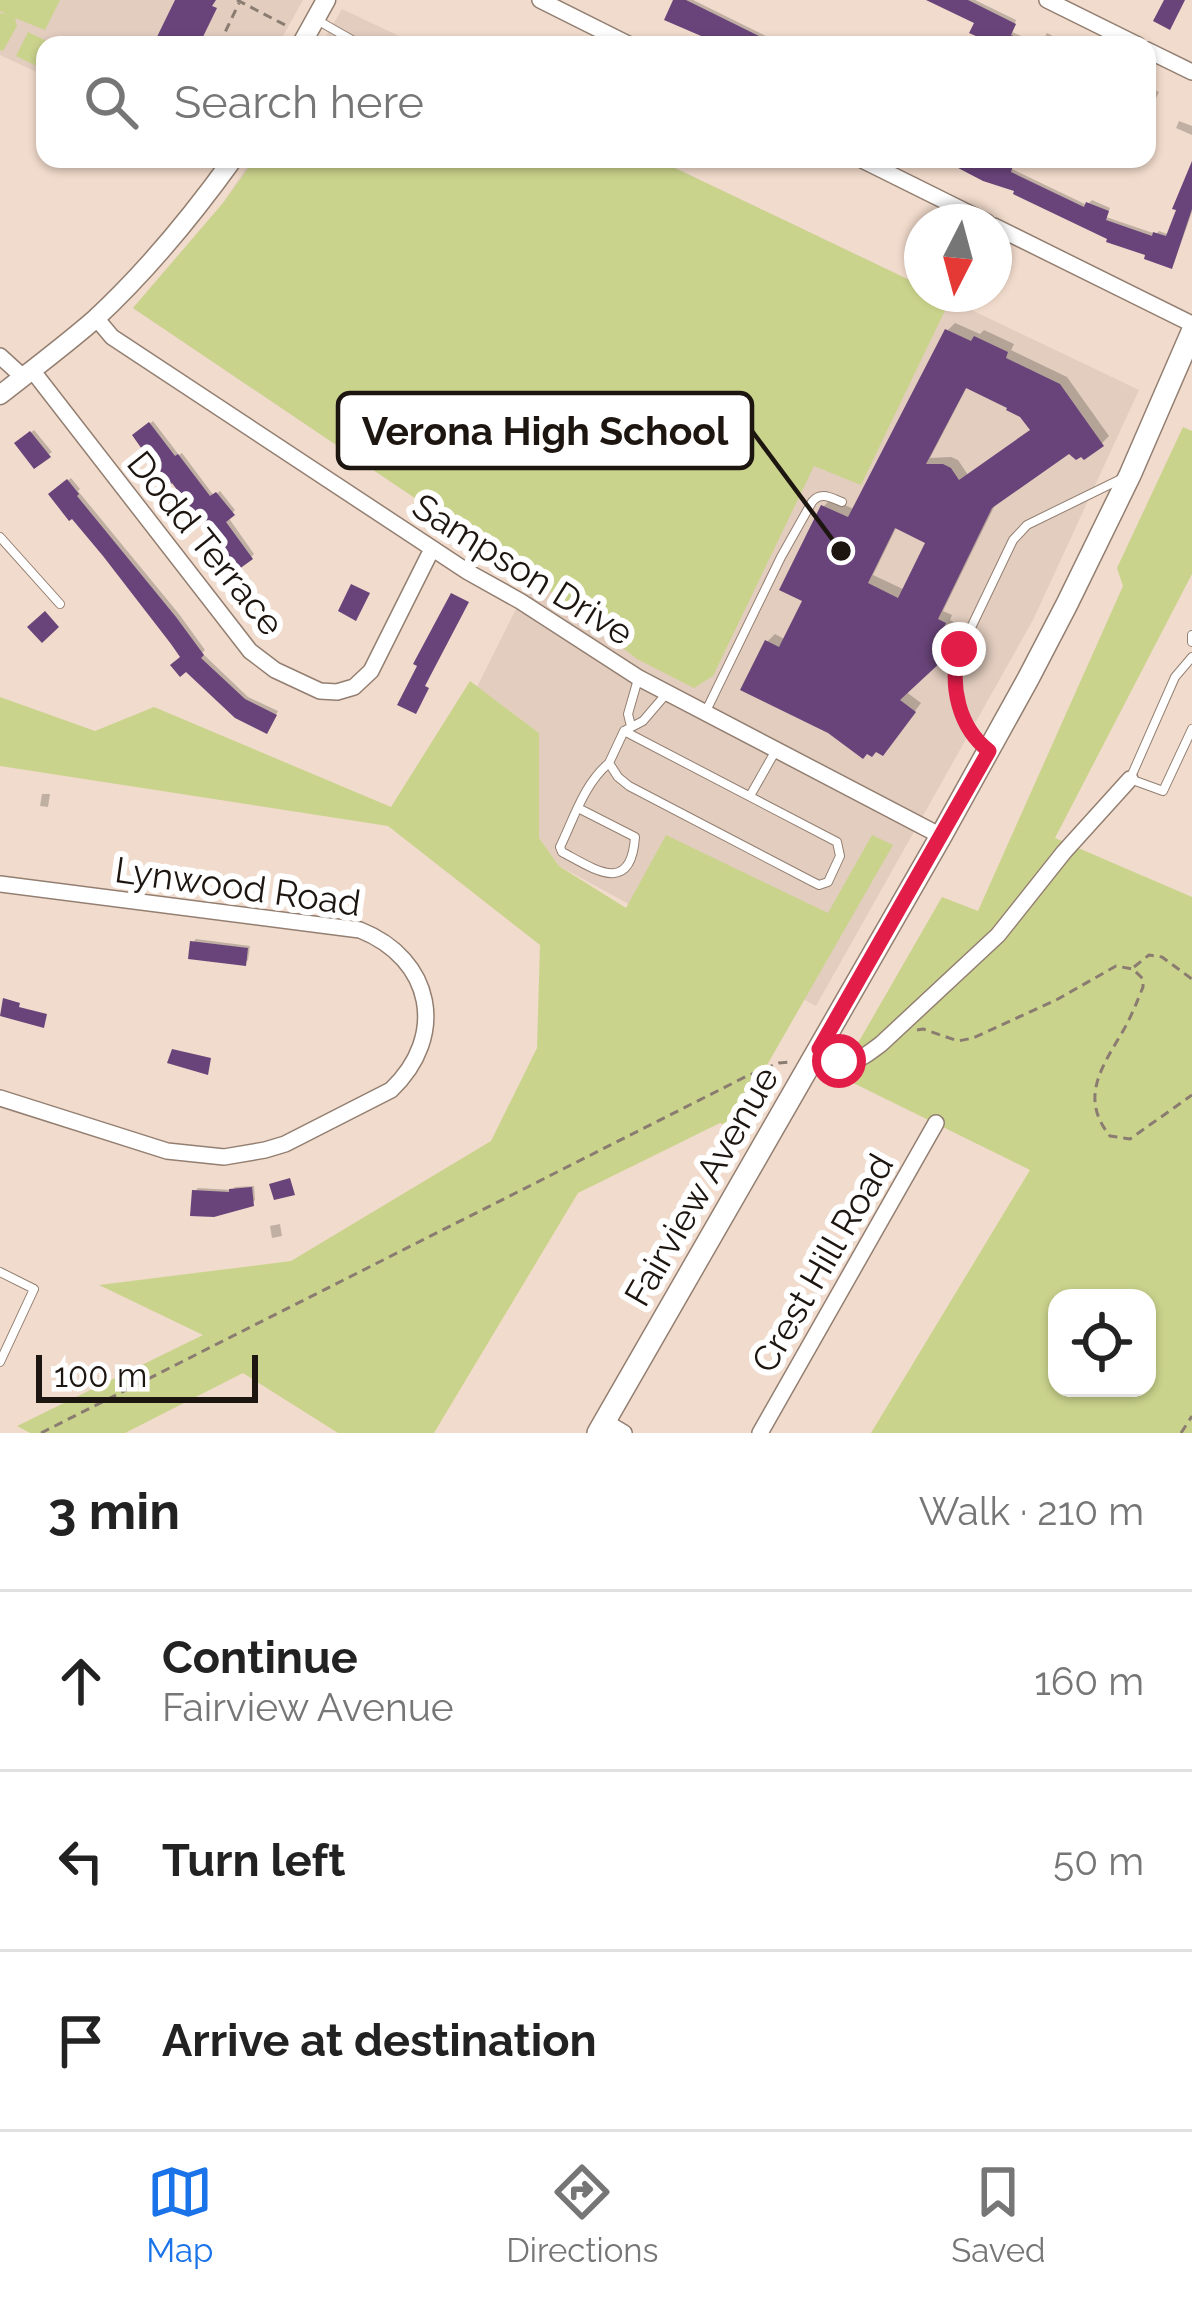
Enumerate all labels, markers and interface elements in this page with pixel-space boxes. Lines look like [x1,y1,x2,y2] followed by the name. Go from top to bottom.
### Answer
[36,36,1156,168] search box
[78,69,144,135] icon: search
[174,76,424,129] text: Search here
[904,204,1012,312] north arrow
[338,393,752,468] callout: Verona High School
[362,408,729,454] text: Verona High School
[119,442,293,644] street label: Dodd Terrace
[405,485,641,653] street label: Sampson Drive
[932,622,986,676] route end
[112,848,364,924] street label: Lynwood Road
[812,1034,866,1088] route start
[615,1059,787,1313] street label: Fairview Avenue
[743,1146,901,1380] street label: Crest Hill Road
[1048,1289,1156,1397] map controls
[1048,1289,1156,1397] button: locate
[36,1349,258,1402] scale bar
[54,1356,147,1395] text: 100 m
[48,1481,180,1541] text: 3 min
[919,1488,1144,1534] text: Walk · 210 m
[162,1631,358,1684] text: Continue
[48,1648,114,1714] icon: ahead
[1034,1658,1144,1704] text: 160 m
[162,1684,454,1730] text: Fairview Avenue
[48,1828,114,1894] icon: left
[162,1834,345,1887] text: Turn left
[1053,1838,1144,1884] text: 50 m
[48,2008,114,2074] icon: arrive
[162,2014,597,2067] text: Arrive at destination
[146,2159,213,2270] tab: Map
[506,2159,659,2270] tab: Directions
[951,2159,1046,2270] tab: Saved

